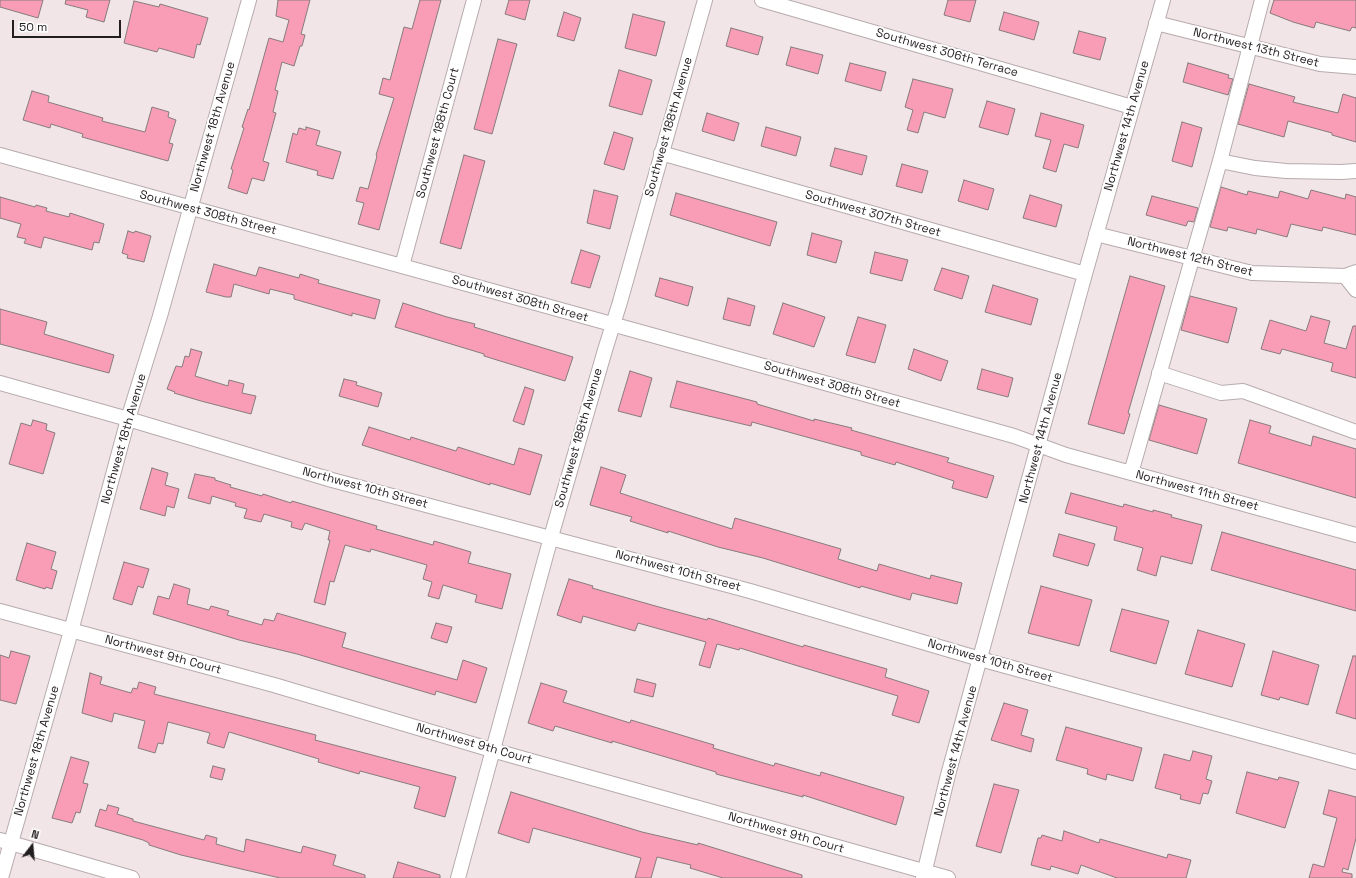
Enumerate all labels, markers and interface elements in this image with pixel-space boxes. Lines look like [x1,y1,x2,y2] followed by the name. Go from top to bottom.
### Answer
[14,12,123,38] scale bar
[19,19,47,35] text: 50 m
[1192,25,1320,71] street label: Northwest 13th Street
[874,26,1020,80] street label: Southwest 306th Terrace
[642,56,696,198] street label: Southwest 188th Avenue
[1101,59,1153,193] street label: Northwest 14th Avenue
[187,60,239,194] street label: Northwest 18th Avenue
[414,66,462,200] street label: Southwest 188th Court
[138,188,278,238] street label: Southwest 308th Street
[804,188,942,240] street label: Southwest 307th Street
[1126,234,1254,280] street label: Northwest 12th Street
[450,273,590,325] street label: Southwest 308th Street
[762,359,902,411] street label: Southwest 308th Street
[552,367,606,509] street label: Southwest 188th Avenue
[1017,371,1065,505] street label: Northwest 14th Avenue
[98,372,150,506] street label: Northwest 18th Avenue
[301,464,429,512] street label: Northwest 10th Street
[1134,468,1260,514] street label: Northwest 11th Street
[614,547,742,595] street label: Northwest 10th Street
[103,633,223,677] street label: Northwest 9th Court
[926,636,1054,686] street label: Northwest 10th Street
[11,684,63,818] street label: Northwest 18th Avenue
[932,684,980,818] street label: Northwest 14th Avenue
[414,721,534,767] street label: Northwest 9th Court
[726,810,846,856] street label: Northwest 9th Court
[12,826,52,866] north arrow
[30,827,41,842] text: N

